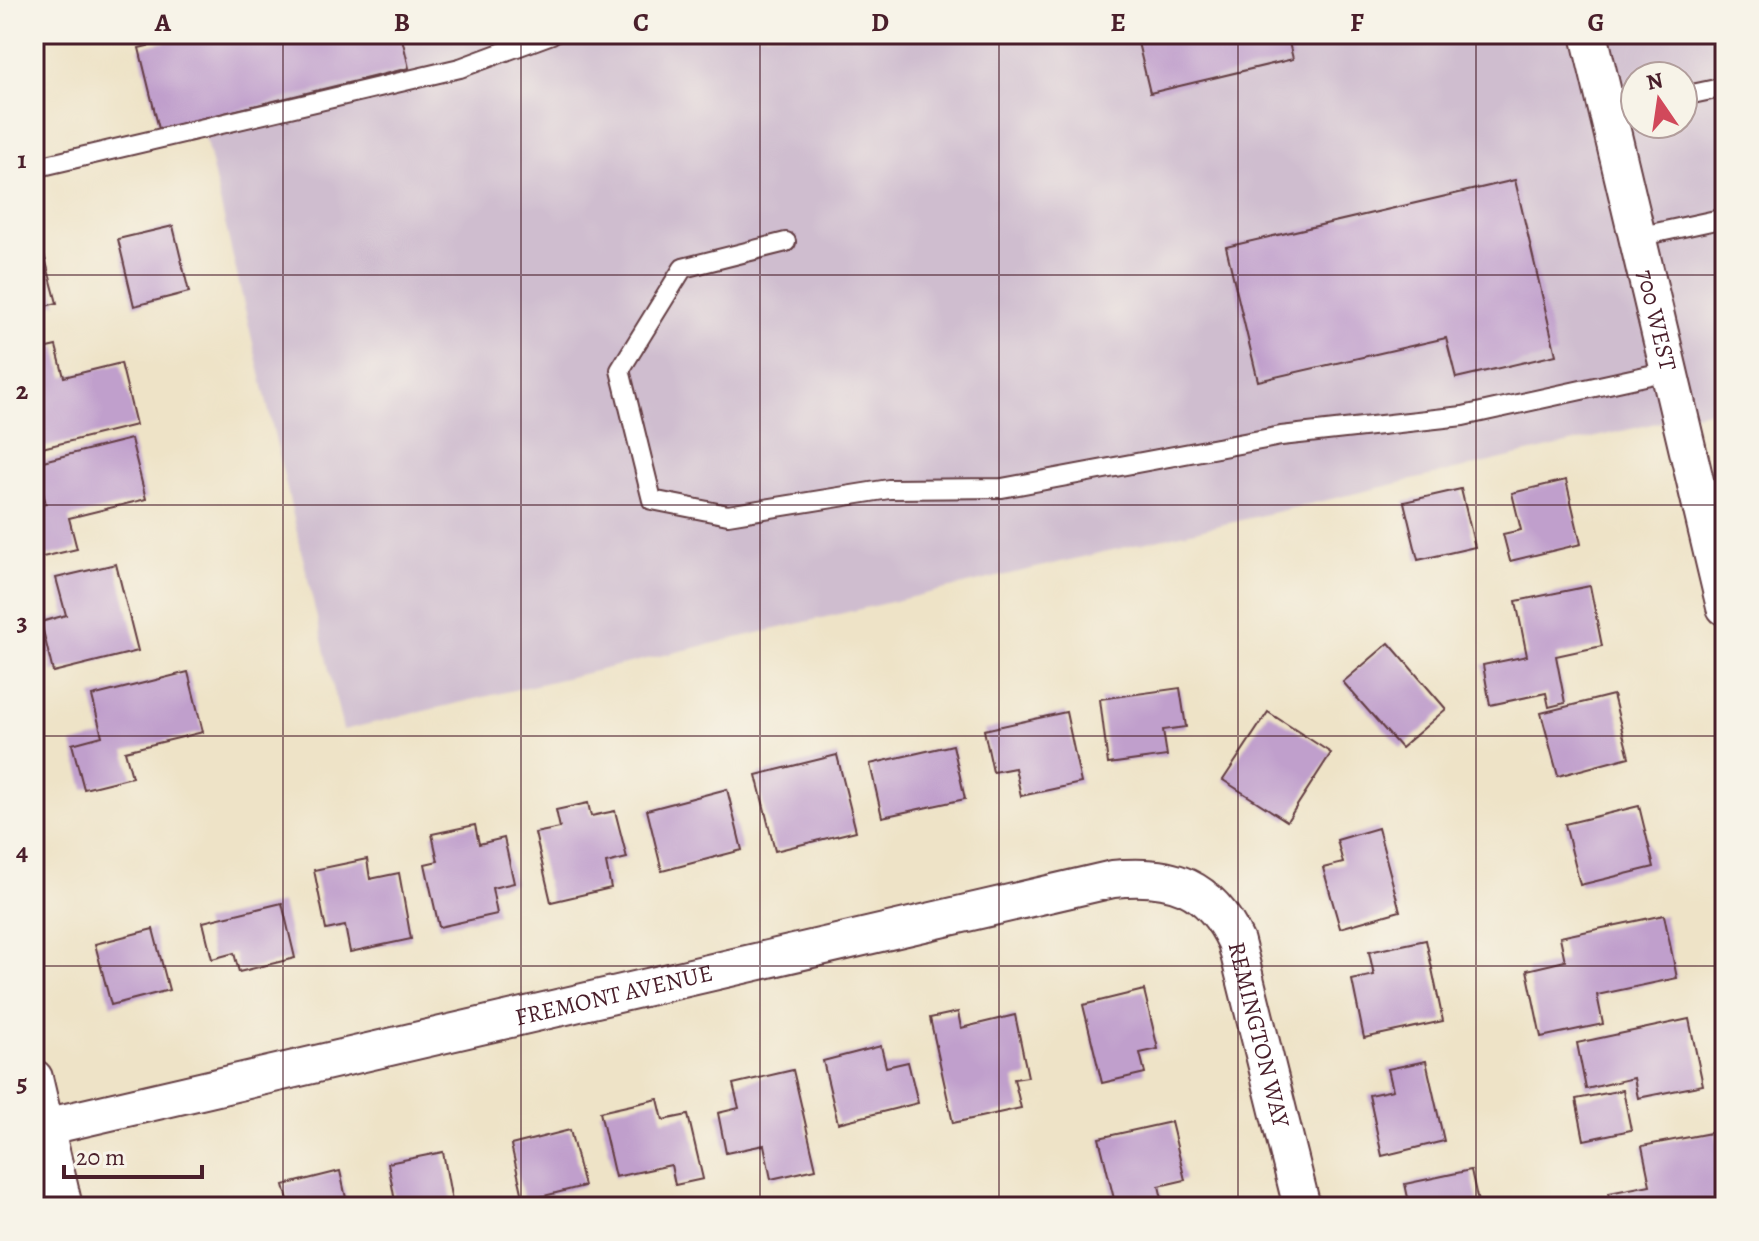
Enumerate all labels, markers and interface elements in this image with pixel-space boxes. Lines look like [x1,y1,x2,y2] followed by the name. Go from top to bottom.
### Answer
[154,5,172,40] text: A
[394,5,410,40] text: B
[633,5,649,40] text: C
[871,5,889,40] text: D
[1110,5,1126,40] text: E
[1350,5,1364,40] text: F
[1587,5,1605,40] text: G
[1619,60,1699,140] north arrow
[1644,65,1666,98] text: N
[17,142,27,177] text: 1
[1629,266,1684,374] street label: 700 WEST
[16,373,29,408] text: 2
[16,604,28,639] text: 3
[16,834,28,869] text: 4
[1221,938,1298,1132] street label: REMINGTON WAY
[512,956,716,1033] street label: FREMONT AVENUE
[16,1065,28,1100] text: 5
[64,1129,202,1179] scale bar
[76,1141,125,1173] text: 20 m

